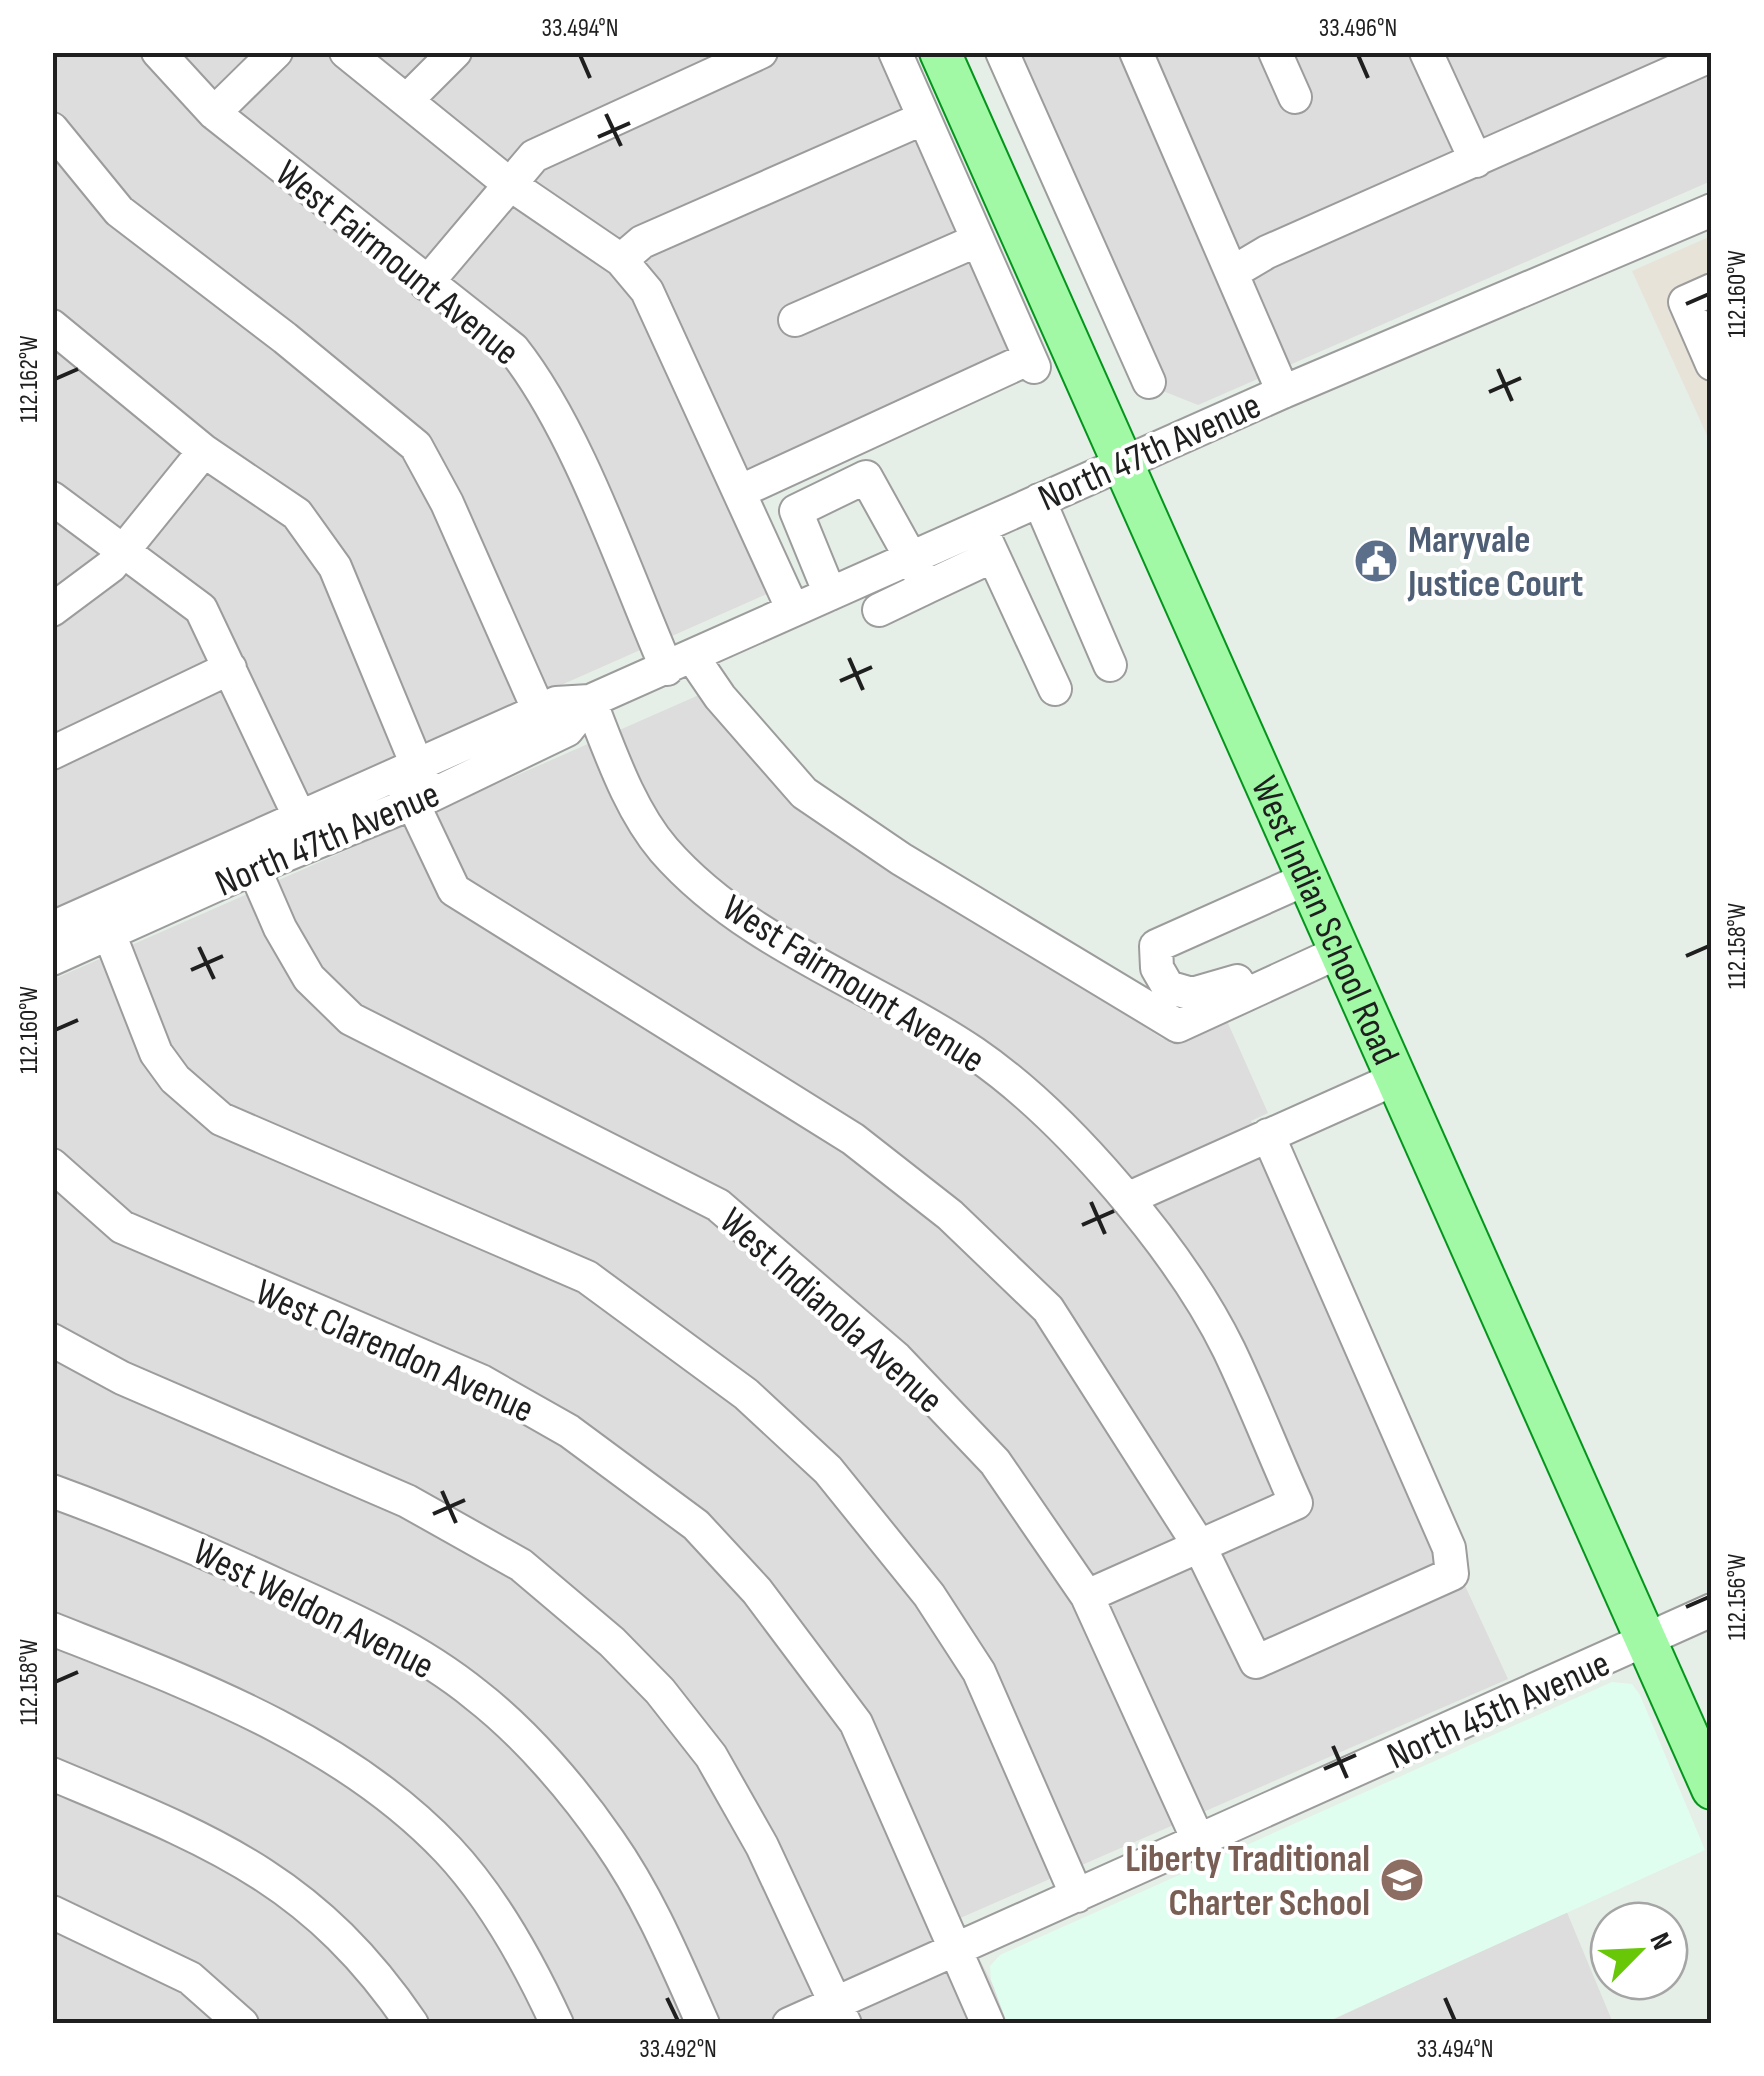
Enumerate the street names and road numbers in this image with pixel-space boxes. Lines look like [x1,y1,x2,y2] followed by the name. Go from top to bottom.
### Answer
[266,151,528,375] street label: West Fairmount Avenue
[1032,383,1268,521] street label: North 47th Avenue
[1241,770,1408,1072] street label: West Indian School Road
[209,772,446,907] street label: North 47th Avenue
[714,886,992,1083] street label: West Fairmount Avenue
[710,1199,952,1423] street label: West Indianola Avenue
[248,1270,540,1433] street label: West Clarendon Avenue
[186,1529,441,1689] street label: West Weldon Avenue
[1381,1641,1617,1779] street label: North 45th Avenue

